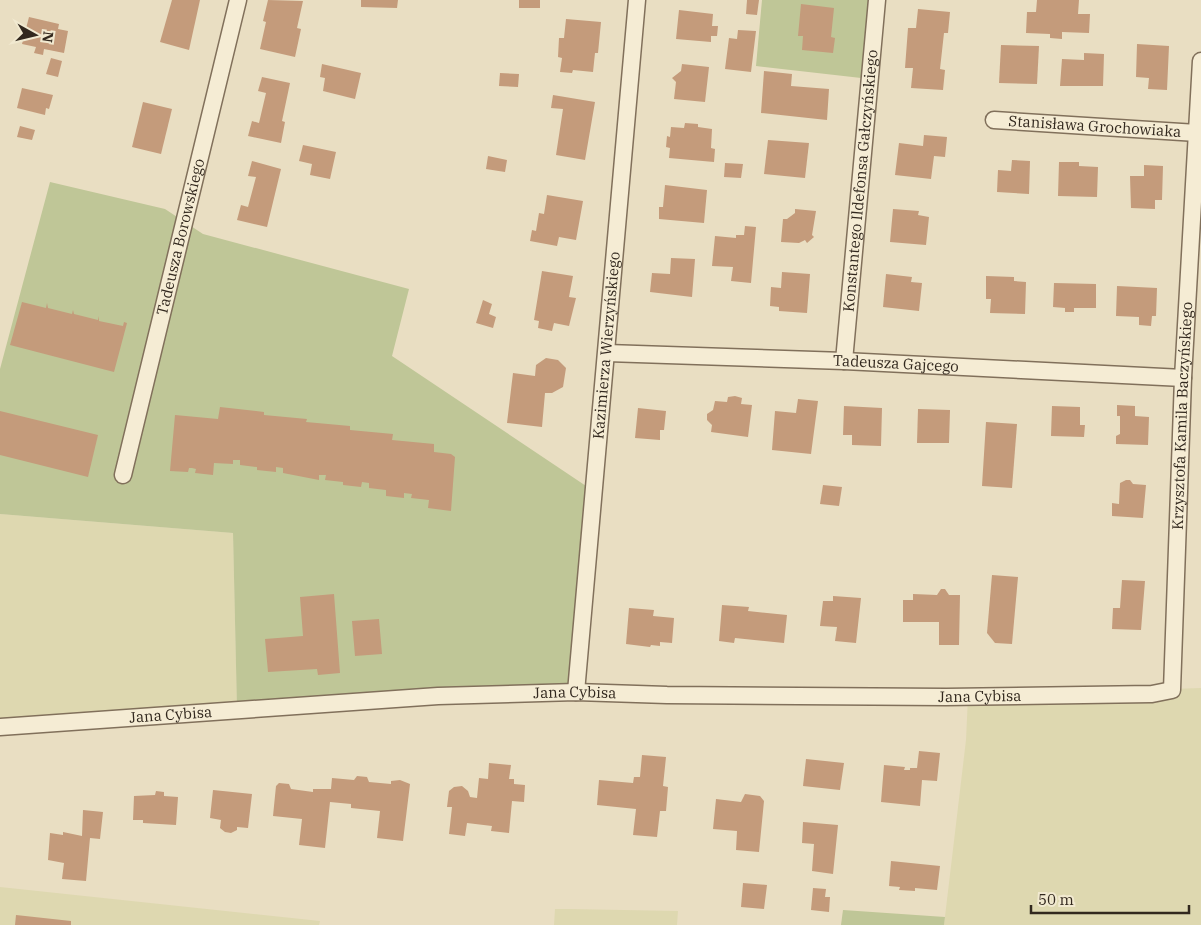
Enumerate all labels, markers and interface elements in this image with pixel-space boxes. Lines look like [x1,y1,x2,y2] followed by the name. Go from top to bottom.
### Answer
[10,10,60,60] north arrow
[38,30,58,44] text: N
[839,49,881,313] street label: Konstantego Ildefonsa Gałczyńskiego
[1008,111,1182,141] street label: Stanisława Grochowiaka
[152,156,208,317] street label: Tadeusza Borowskiego
[588,251,624,440] street label: Kazimierza Wierzyńskiego
[1168,301,1196,530] street label: Krzysztofa Kamila Baczyńskiego
[833,351,959,376] street label: Tadeusza Gajcego
[533,682,617,702] street label: Jana Cybisa
[938,686,1022,706] street label: Jana Cybisa
[128,702,213,727] street label: Jana Cybisa
[1031,882,1188,914] scale bar
[1038,890,1074,909] text: 50 m

